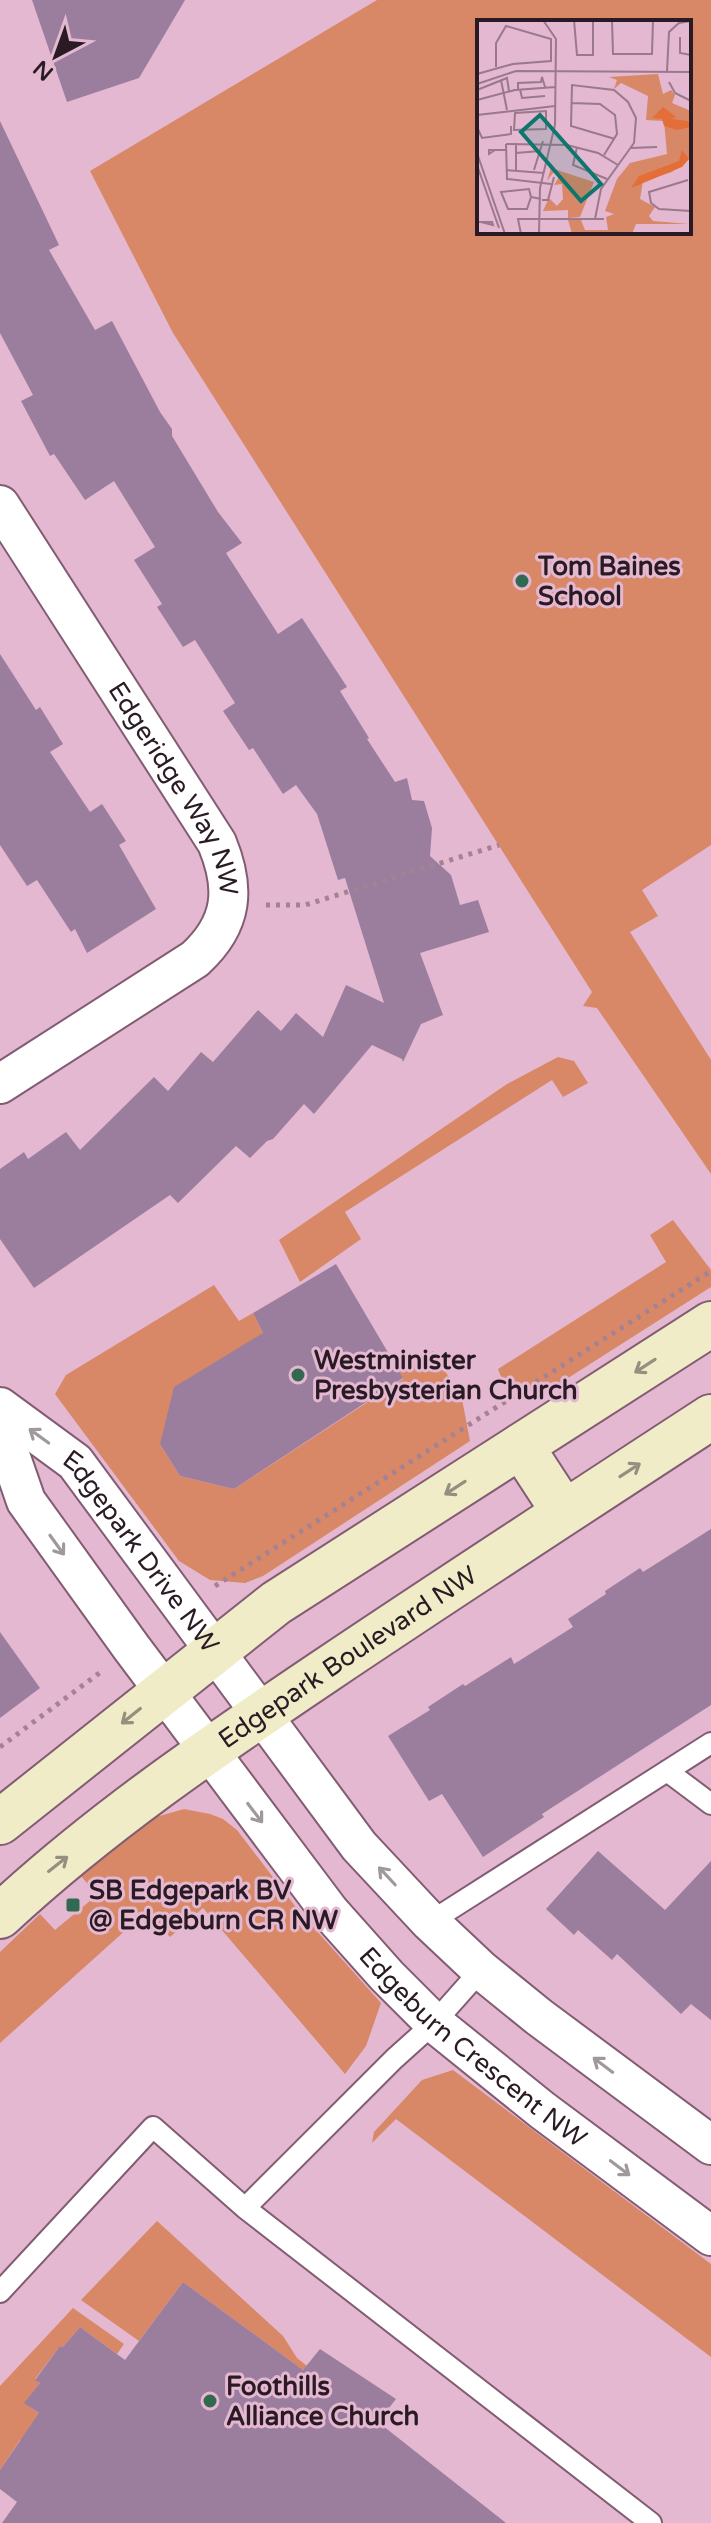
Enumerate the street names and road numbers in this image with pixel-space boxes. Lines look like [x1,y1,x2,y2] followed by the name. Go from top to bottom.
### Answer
[102,676,244,897] street label: Edgeridge Way NW
[57,1443,226,1659] street label: Edgepark Drive NW
[213,1559,483,1755] street label: Edgepark Boulevard NW
[353,1941,593,2154] street label: Edgeburn Crescent NW

